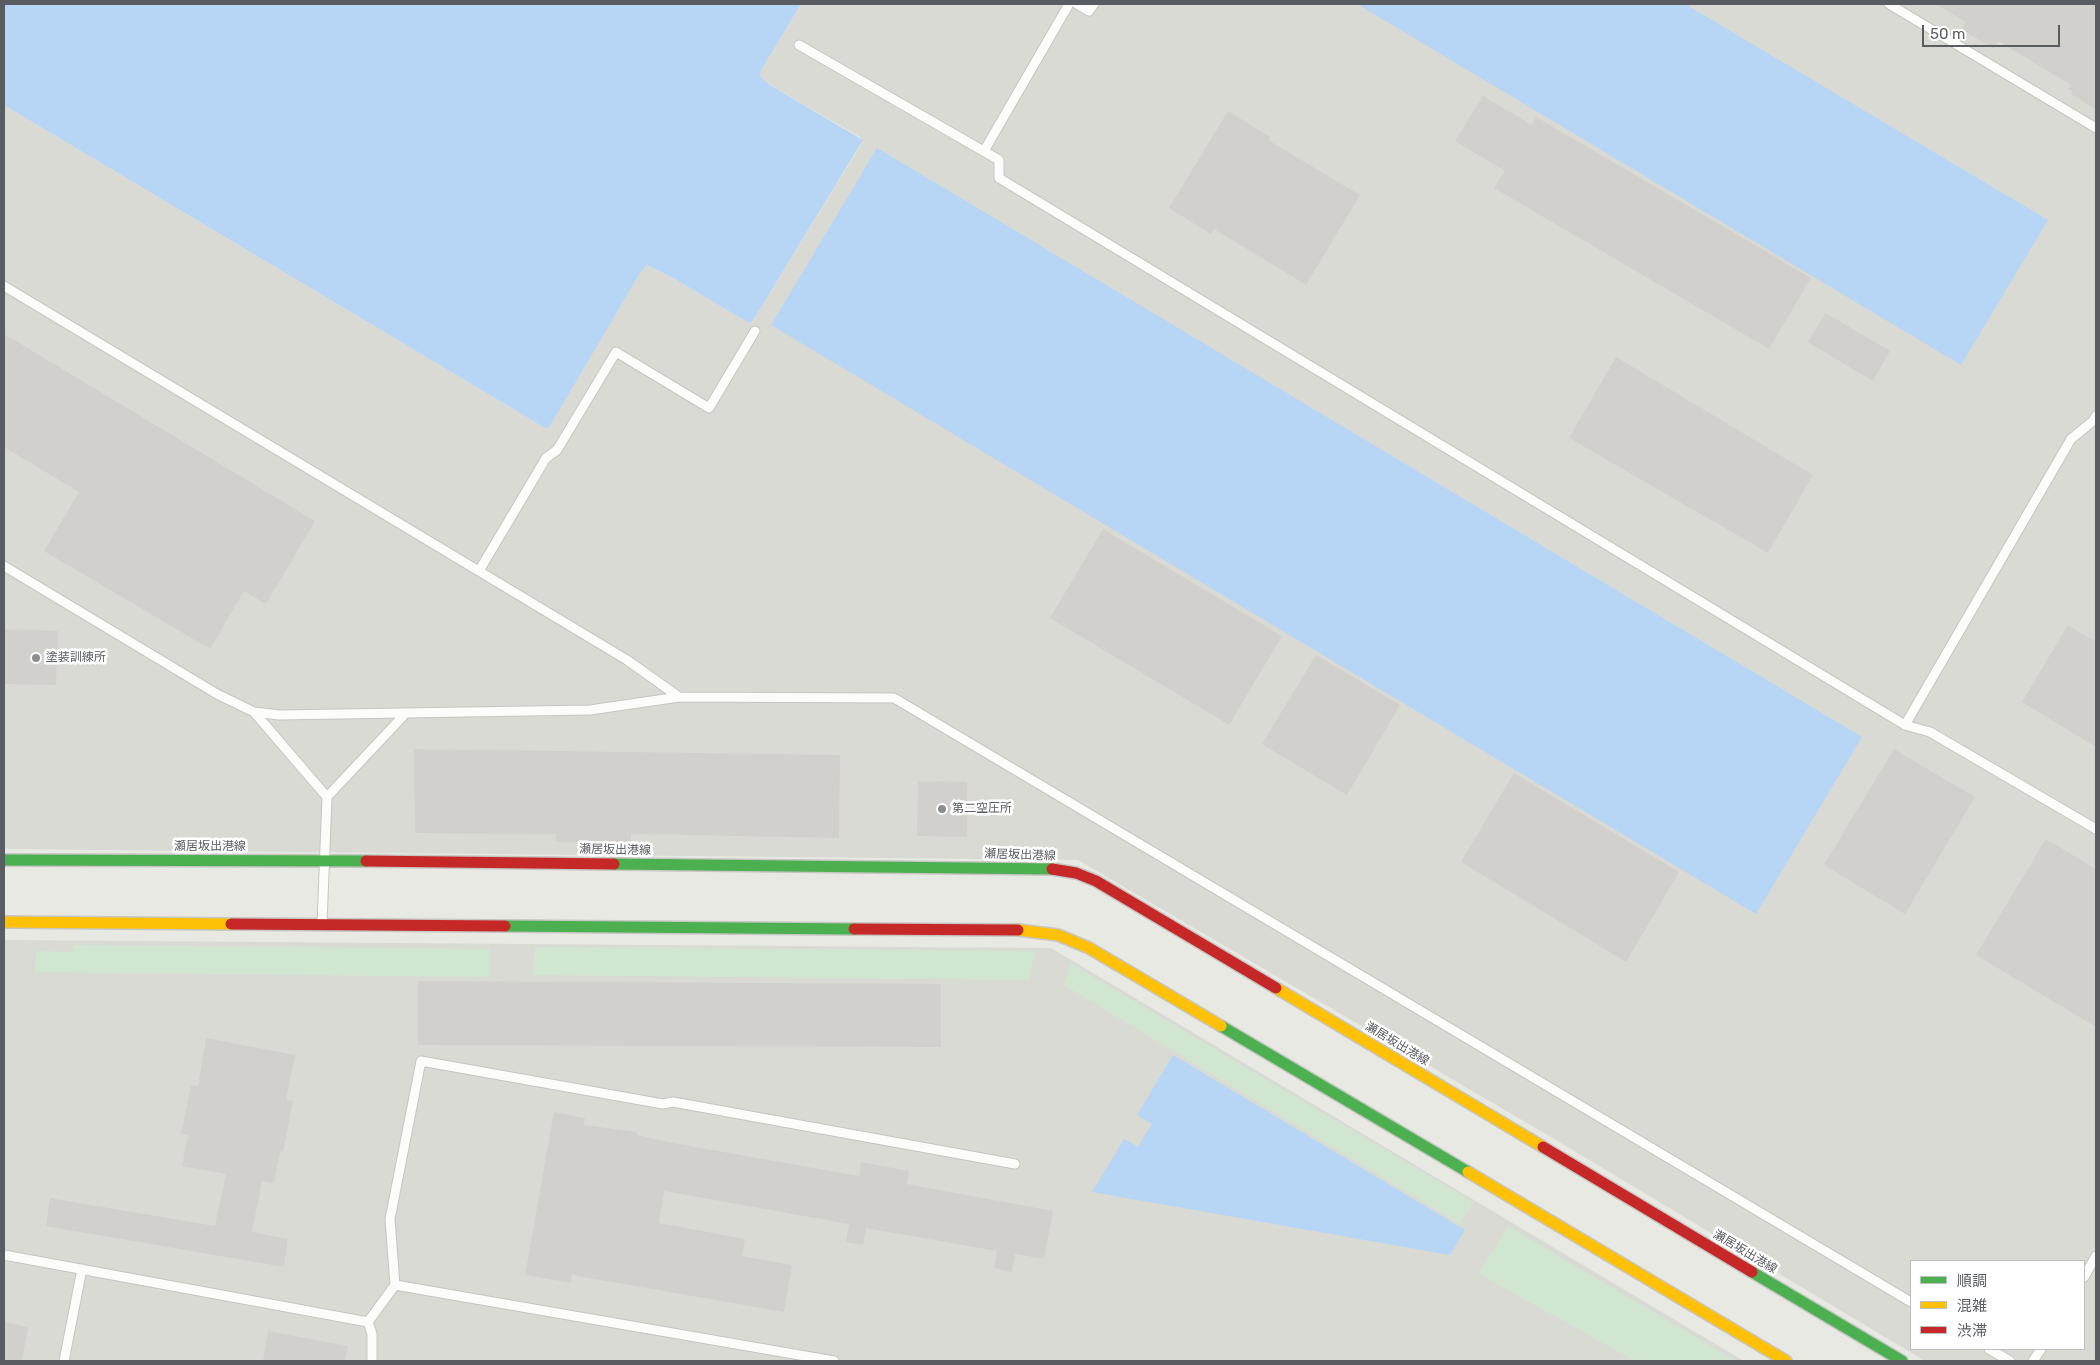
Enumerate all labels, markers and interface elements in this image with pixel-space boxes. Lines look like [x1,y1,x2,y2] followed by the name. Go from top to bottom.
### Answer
[1925,15,2062,47] scale bar
[1930,25,1965,43] text: 50 m
[46,651,106,665] place label: 塗装訓練所
[30,652,42,664] marker: 塗装訓練所
[952,802,1012,816] place label: 第二空圧所
[936,803,948,815] marker: 第二空圧所
[174,840,246,854] street label: 瀬居坂出港線
[579,842,651,858] street label: 瀬居坂出港線
[984,847,1056,863] street label: 瀬居坂出港線
[1362,1019,1432,1069] street label: 瀬居坂出港線
[1710,1227,1780,1277] street label: 瀬居坂出港線
[1910,1260,2085,1350] legend
[1957,1272,1987,1290] text: 順調
[1957,1297,1987,1315] text: 混雑
[1957,1322,1987,1340] text: 渋滞

